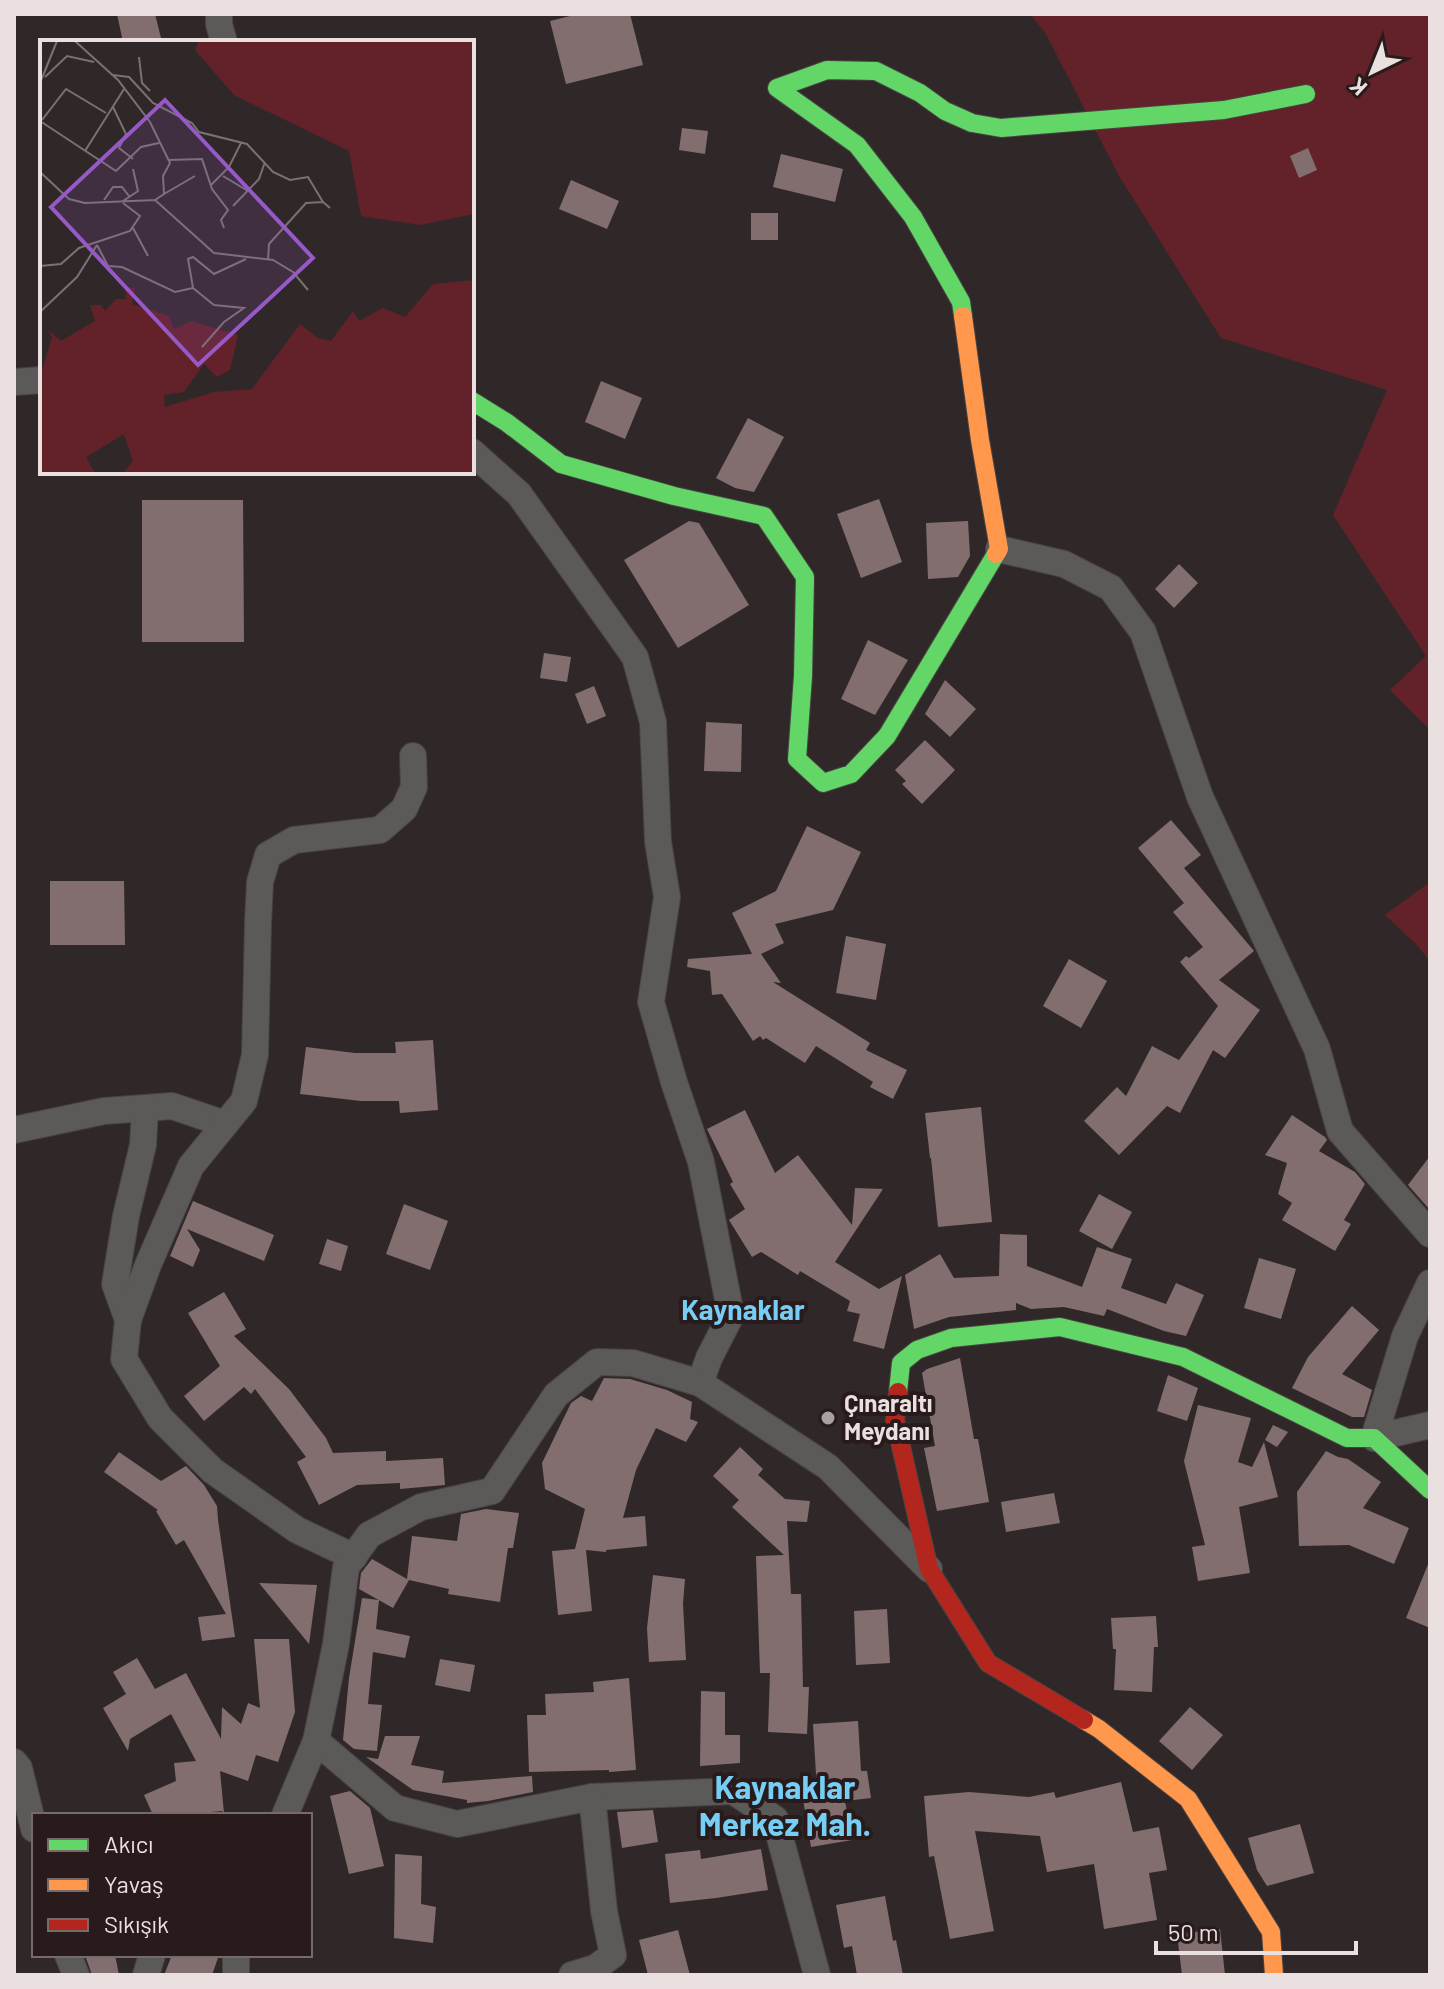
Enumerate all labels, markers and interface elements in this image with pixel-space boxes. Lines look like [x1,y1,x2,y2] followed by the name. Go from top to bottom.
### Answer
[1332,32,1412,112] north arrow
[40,40,474,474] inset map
[1344,73,1372,102] text: K
[681,1292,805,1326] district label: Kaynaklar
[844,1388,932,1445] place label: Çınaraltı Meydanı
[819,1409,837,1427] marker: Çınaraltı Meydanı
[699,1767,871,1842] district label: Kaynaklar Merkez Mah.
[32,1813,312,1957] legend
[104,1829,153,1858] text: Akıcı
[104,1869,164,1898] text: Yavaş
[1156,1905,1356,1955] scale bar
[104,1909,169,1938] text: Sıkışık
[1168,1917,1219,1946] text: 50 m

